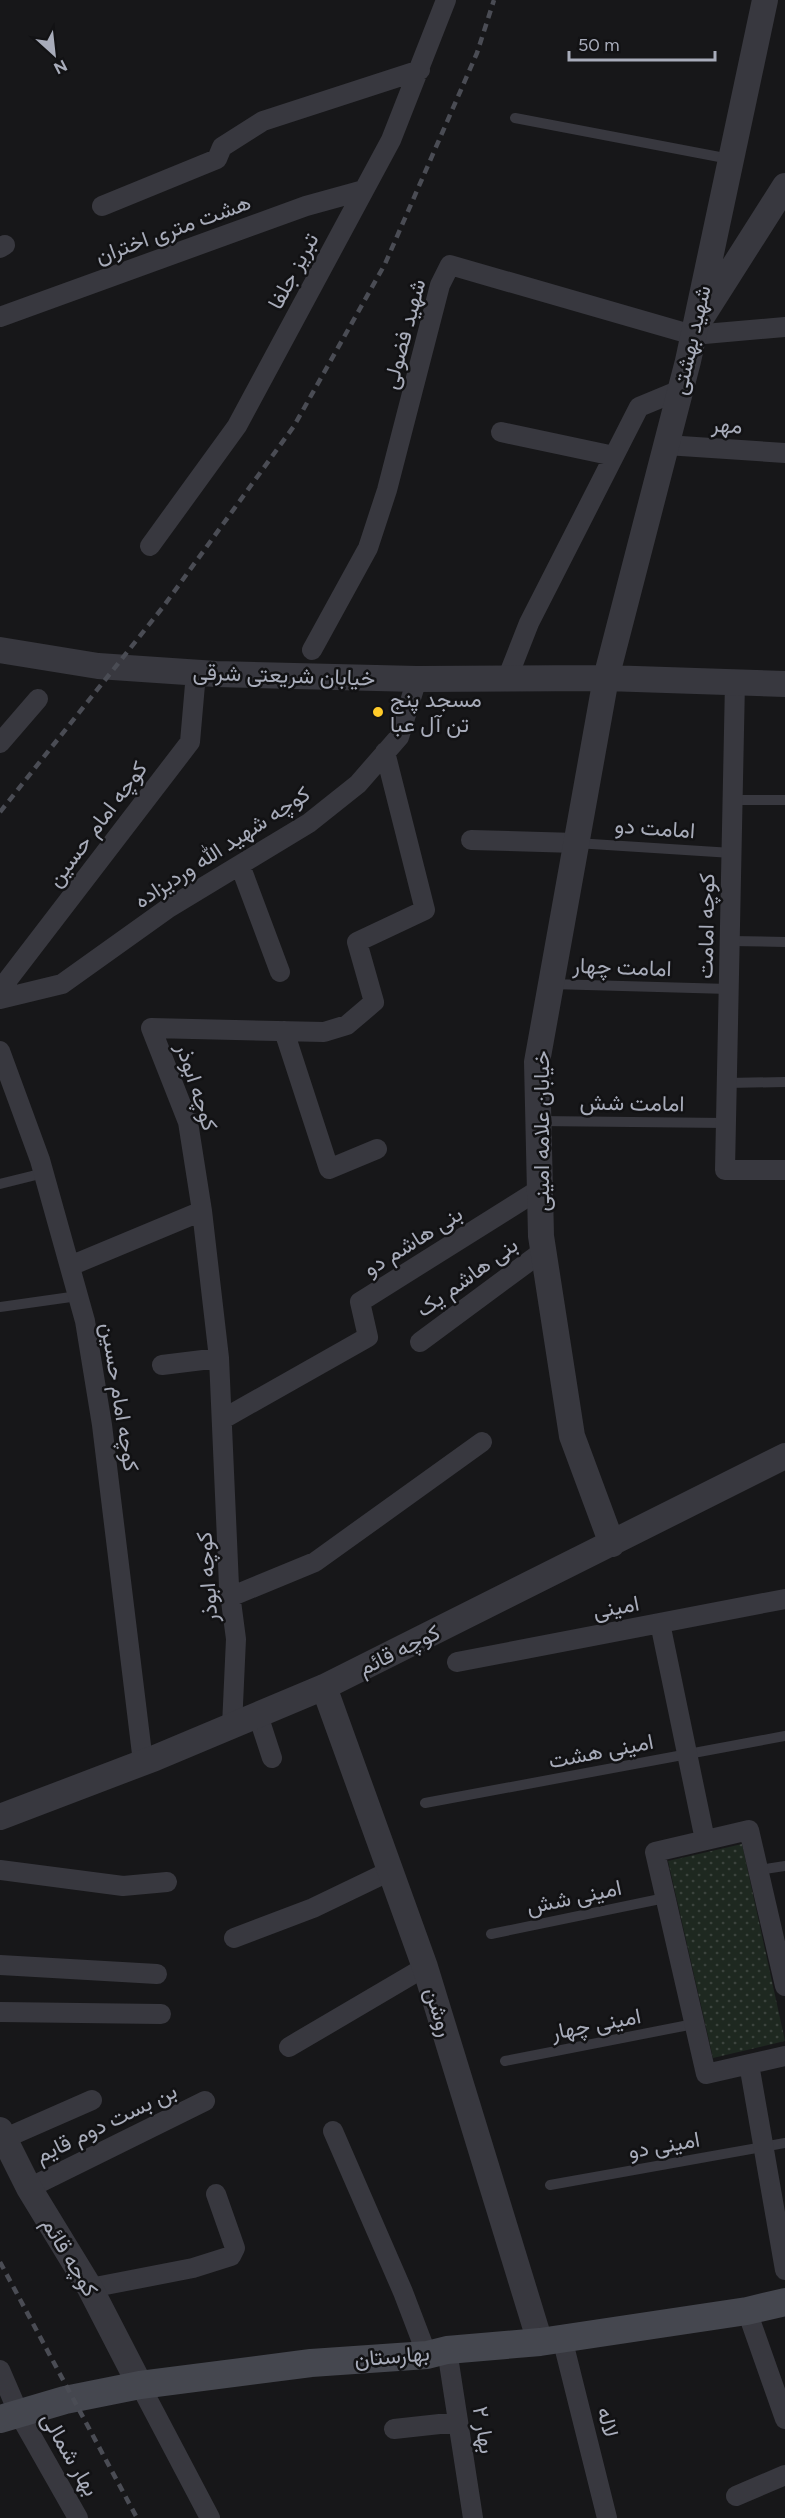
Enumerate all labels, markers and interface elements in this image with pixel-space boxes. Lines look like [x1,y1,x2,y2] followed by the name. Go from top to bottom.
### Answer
[24,24,84,84] north arrow
[569,24,714,62] scale bar
[578,34,620,56] text: 50 m
[51,56,70,78] text: N
[92,188,254,270] street label: هشت متری اختران
[262,228,324,314] street label: تبریز جلفا
[376,276,432,392] street label: شهید فضولی
[665,283,717,397] street label: شهید بهشتی
[710,410,743,440] street label: مهر
[192,658,376,692] street label: خیابان شریعتی شرقی
[390,686,482,738] place label: مسجد پنج تن آل عبا
[371,705,385,719] marker: مسجد پنج تن آل عبا
[41,756,154,893] street label: کوچه امام حسین
[129,780,316,915] street label: کوچه شهید الله وردیزاده
[614,812,696,844] street label: امامت دو
[692,873,721,979] street label: کوچه امامت
[571,952,672,983] street label: امامت چهار
[169,1039,224,1135] street label: کوچه ابوذر
[528,1051,555,1211] street label: خیابان علامه امینی
[579,1089,685,1117] street label: امامت شش
[358,1200,468,1283] street label: بنی هاشم دو
[411,1231,524,1324] street label: بنی هاشم یک
[94,1321,145,1474] street label: کوچه امام حسین
[190,1531,225,1624] street label: کوچه ابوذر
[591,1589,641,1625] street label: امینی
[354,1619,445,1682] street label: کوچه قائم
[546,1728,656,1774] street label: امینی هشت
[524,1874,624,1920] street label: امینی شش
[419,1984,459,2040] street label: روشن
[548,2002,643,2047] street label: امینی چهار
[31,2077,182,2170] street label: بن بست دوم قایم
[626,2125,702,2165] street label: امینی دو
[35,2212,104,2302] street label: کوچه قائم
[353,2339,431,2373] street label: بهارستان
[467,2404,501,2456] street label: بهار ۲
[591,2404,625,2440] street label: لاله
[35,2407,105,2501] street label: بهار شمالی

